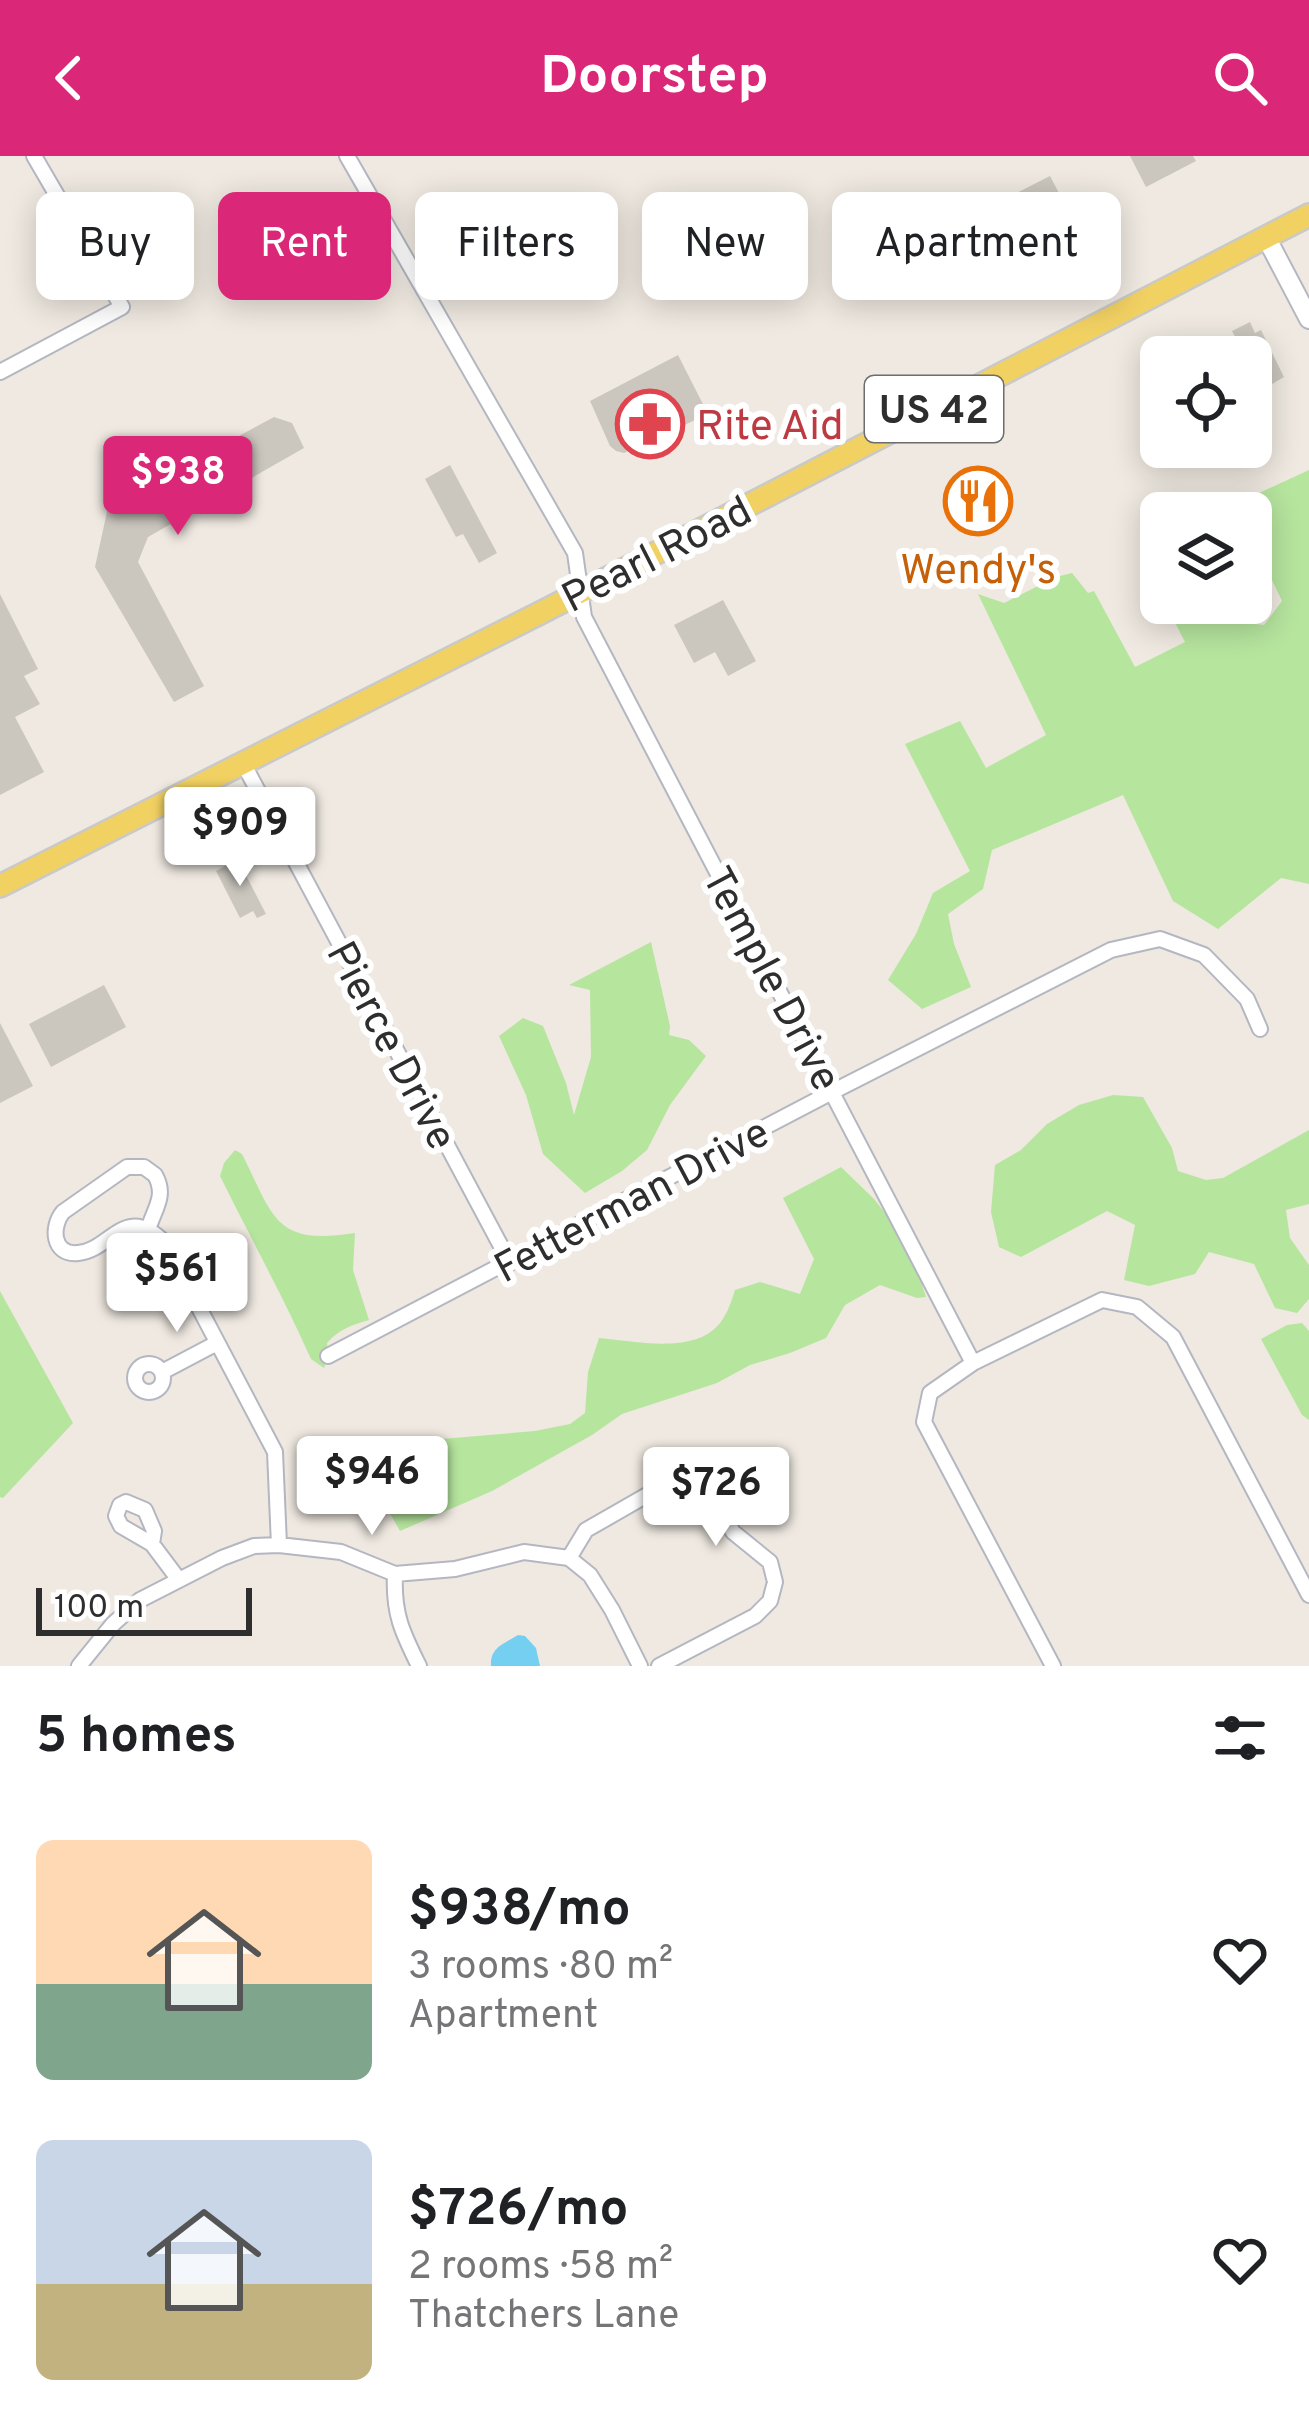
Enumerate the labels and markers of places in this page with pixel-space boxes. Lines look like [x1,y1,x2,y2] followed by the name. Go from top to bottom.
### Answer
[615,389,685,459] pharmacy icon: Rite Aid
[696,402,844,455] place label: Rite Aid
[107,436,249,538] pin: $938
[943,466,1013,536] restaurant icon: Wendy's
[900,546,1056,599] place label: Wendy's
[169,787,311,889] pin: $909
[106,1233,248,1335] pin: $561
[301,1436,443,1538] pin: $946
[645,1447,787,1549] pin: $726

